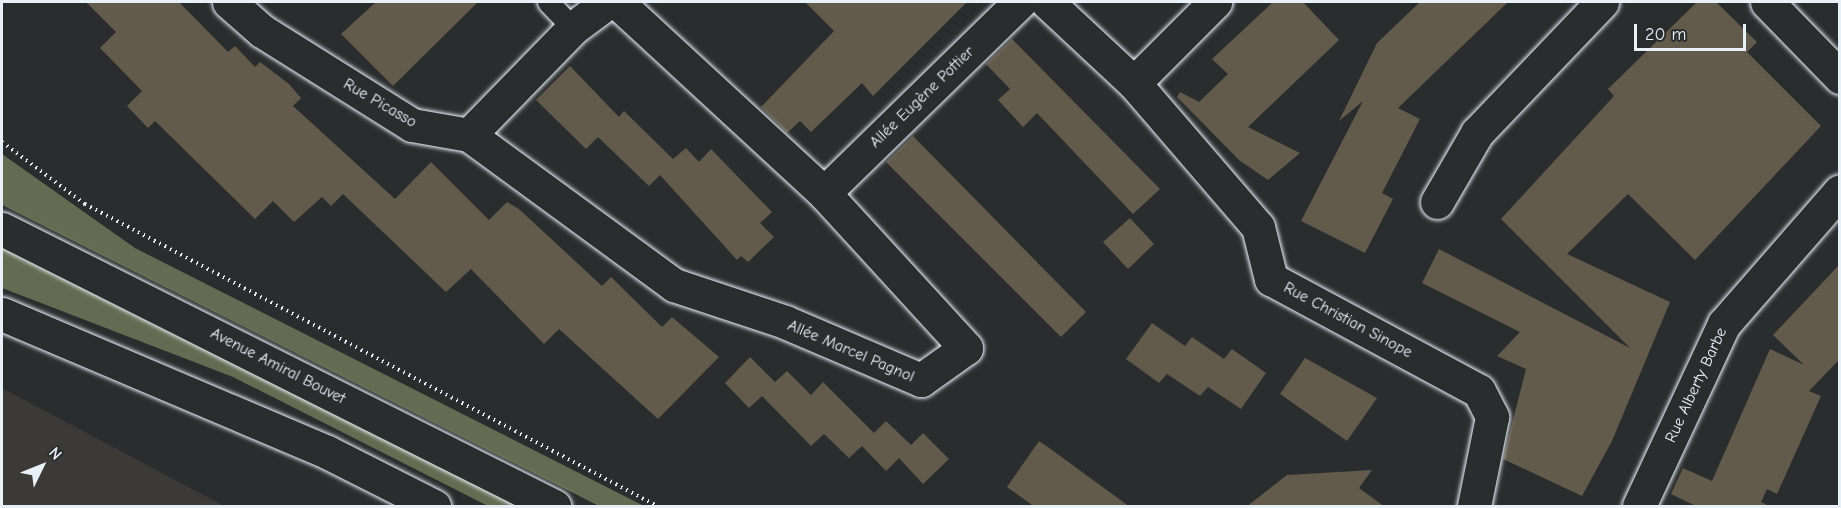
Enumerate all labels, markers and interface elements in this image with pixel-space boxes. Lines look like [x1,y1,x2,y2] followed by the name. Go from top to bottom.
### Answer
[1637,12,1750,50] scale bar
[1645,24,1686,45] text: 20 m
[866,42,978,152] street label: Allée Eugène Pottier
[340,74,420,132] street label: Rue Picasso
[1280,278,1416,362] street label: Rue Christian Sinope
[785,316,917,386] street label: Allée Marcel Pagnol
[207,324,349,408] street label: Avenue Amiral Bouvet
[1661,324,1731,446] street label: Rue Alberty Barbe
[12,436,72,496] north arrow
[45,444,65,464] text: N

